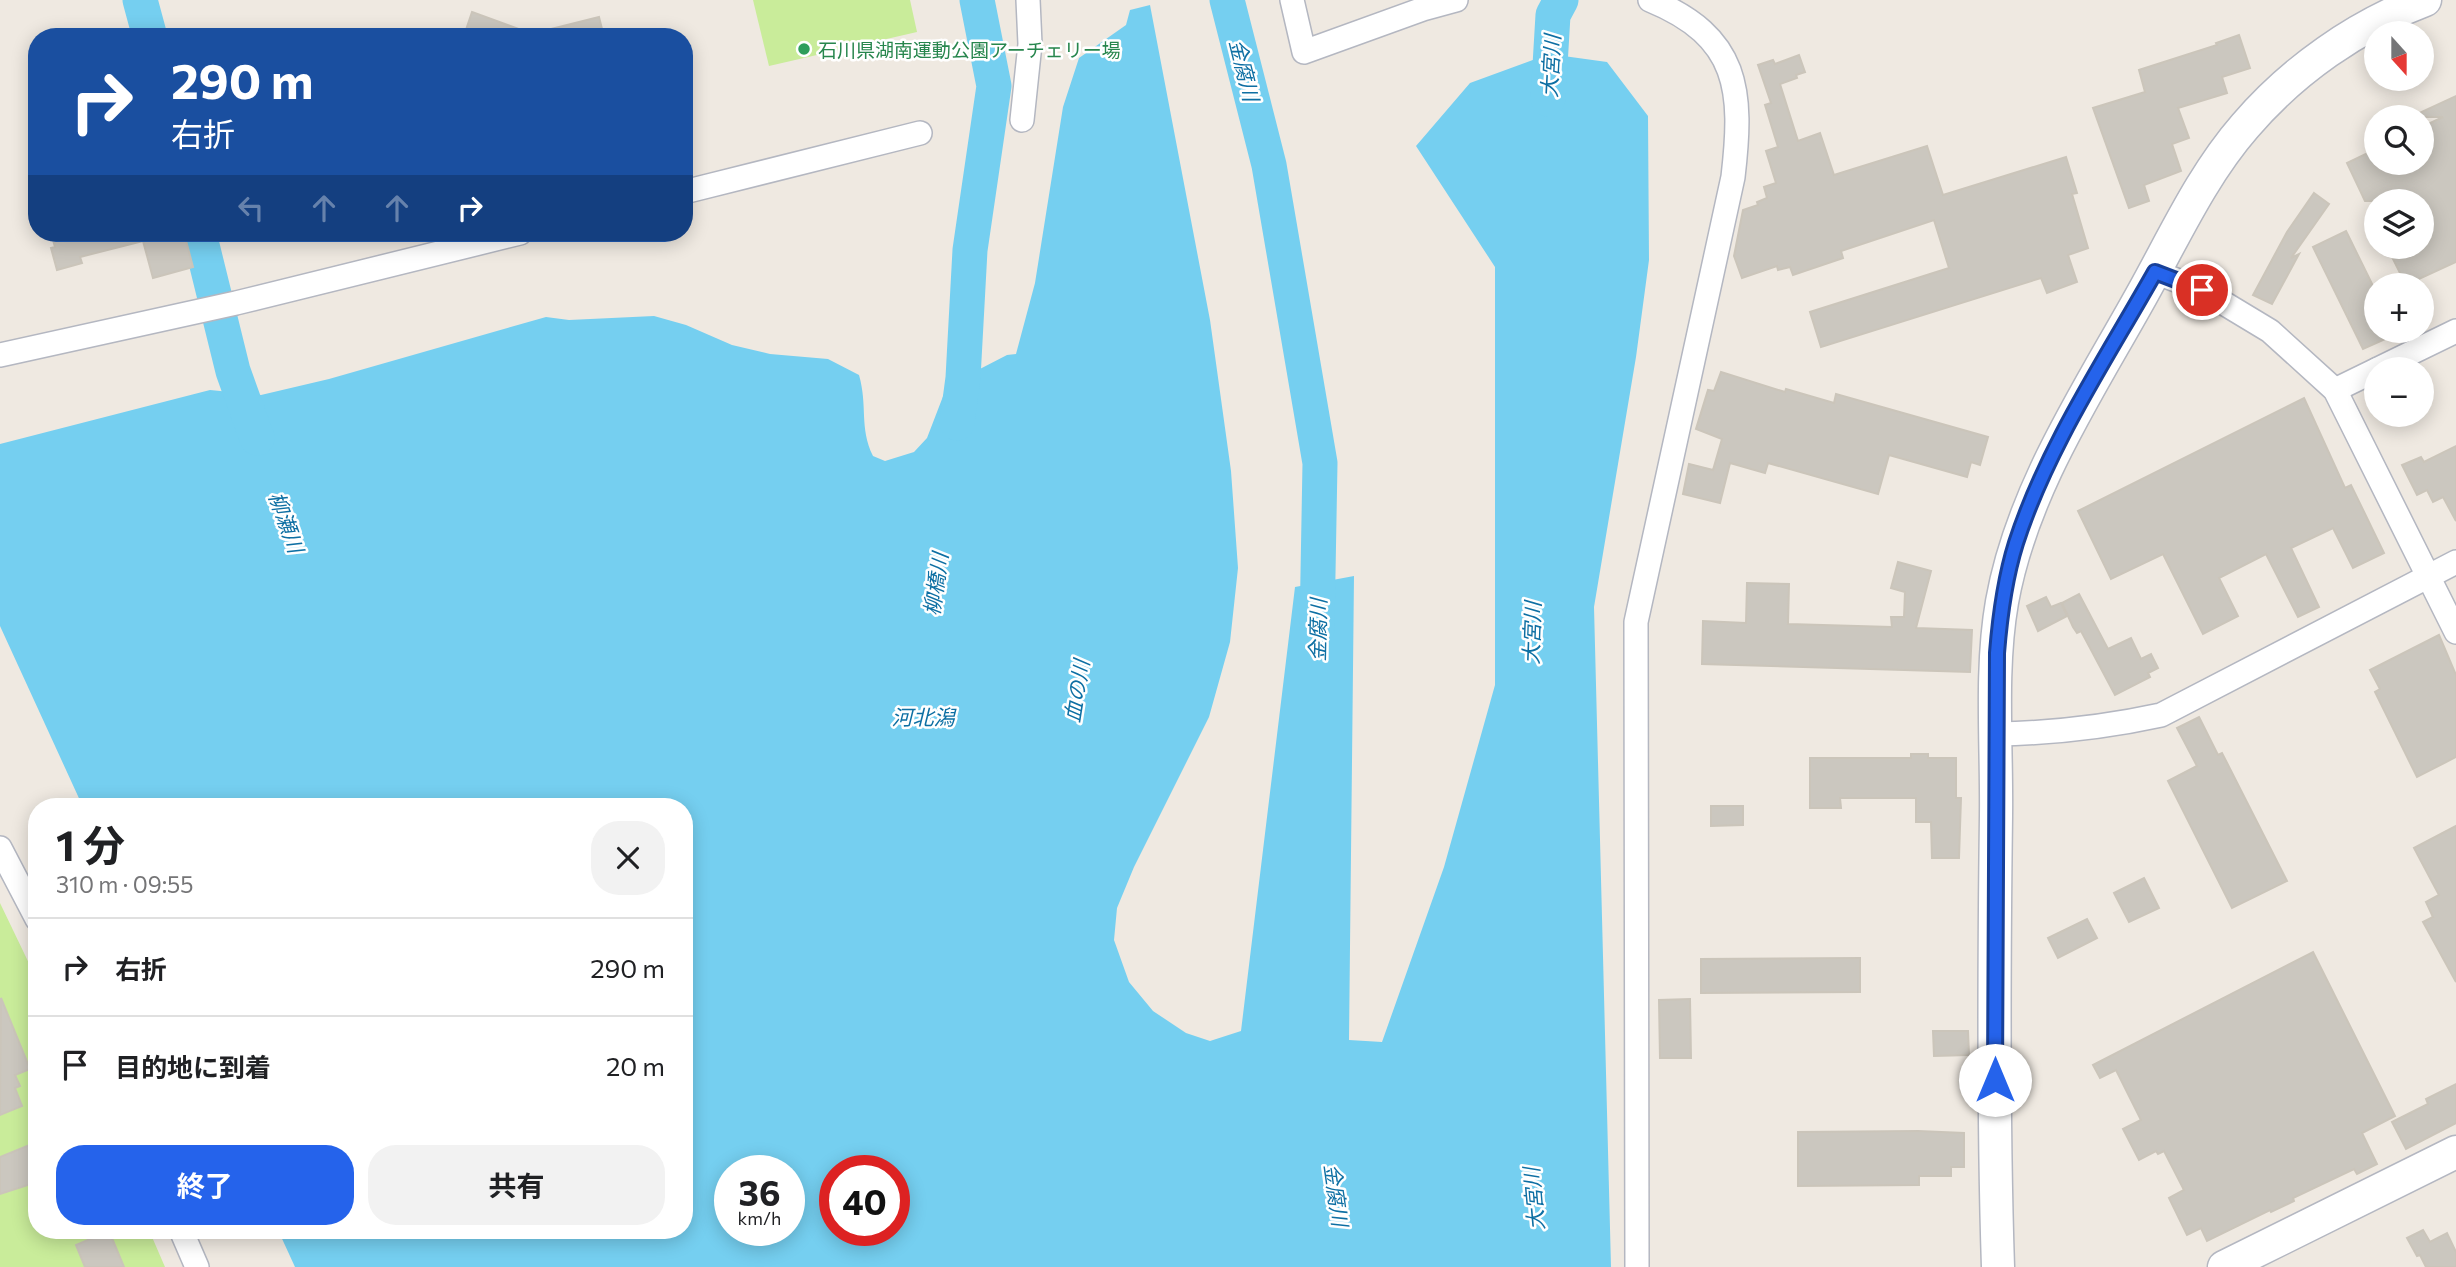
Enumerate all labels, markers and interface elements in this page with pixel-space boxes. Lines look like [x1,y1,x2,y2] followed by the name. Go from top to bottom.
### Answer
[2364,21,2434,91] north arrow
[2364,21,2434,427] map controls
[1536,32,1564,98] water label: 大宮川
[1225,36,1265,106] water label: 金腐川
[818,38,1121,61] place label: 石川県湖南運動公園アーチェリー場
[796,41,812,57] marker: 石川県湖南運動公園アーチェリー場
[171,49,313,109] text: 290 m
[56,56,147,147] icon: right
[2364,105,2434,175] button: search
[171,113,235,153] text: 右折
[232,189,270,227] icon: left
[305,189,343,227] icon: ahead
[378,189,416,227] icon: ahead
[451,189,489,227] icon: right
[2364,189,2434,259] button: layers
[2172,260,2232,320] pin
[2183,271,2221,309] icon: arrive
[2364,273,2434,343] button: +
[2364,357,2434,427] button: −
[264,488,310,558] water label: 柳瀬川
[918,549,952,617] water label: 柳橋川
[1304,596,1330,662] water label: 金腐川
[1517,599,1545,665] water label: 大宮川
[1059,656,1094,724] water label: 血の川
[892,704,957,729] water label: 河北潟
[56,818,125,870] text: 1 分
[591,821,665,895] button: close
[56,870,194,898] text: 310 m · 09:55
[56,948,94,986] icon: right
[590,952,665,983] text: 290 m
[115,953,167,984] text: 右折
[1958,1043,2032,1117] position arrow
[56,1046,94,1084] icon: arrive
[606,1050,665,1081] text: 20 m
[115,1051,271,1082] text: 目的地に到着
[56,1145,354,1225] button: 終了
[368,1145,665,1225] button: 共有
[819,1155,910,1246] speed limit sign: 40
[1320,1162,1354,1230] water label: 金腐川
[1518,1165,1548,1231] water label: 大宮川
[739,1170,780,1213] text: 36
[738,1207,781,1229] text: km/h

